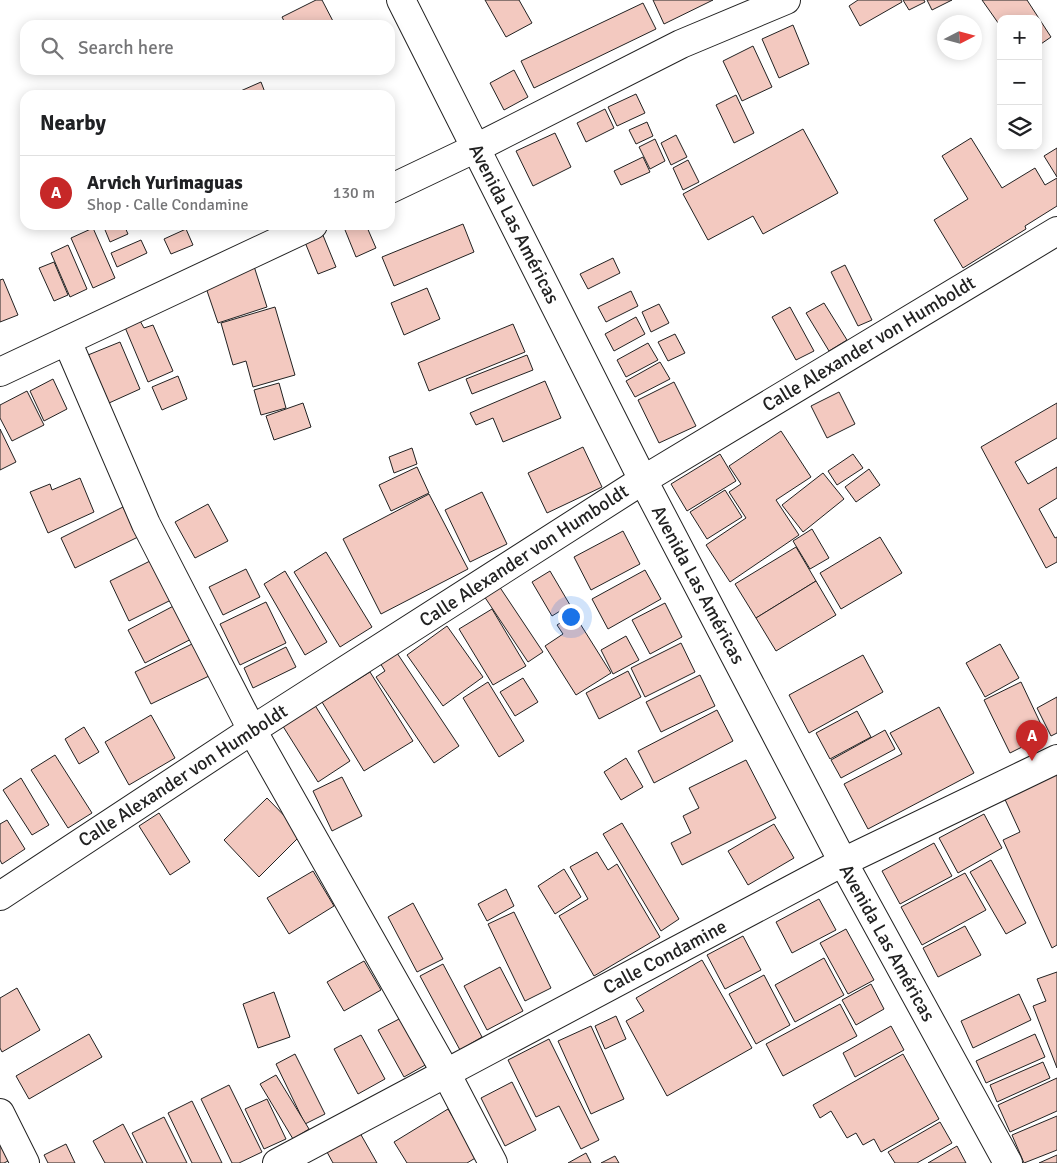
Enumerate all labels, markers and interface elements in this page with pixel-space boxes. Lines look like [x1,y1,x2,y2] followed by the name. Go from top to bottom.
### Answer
[937,15,982,60] north arrow
[997,15,1042,150] map controls
[997,15,1042,60] button: +
[20,20,395,75] search box
[38,34,66,62] icon: search
[78,36,174,60] text: Search here
[997,60,1042,105] button: −
[997,105,1042,150] button: layers
[40,110,106,136] text: Nearby
[463,140,565,308] street label: Avenida Las Américas
[87,171,243,195] text: Arvich Yurimaguas
[51,183,61,203] text: A
[333,183,375,203] text: 130 m
[87,195,249,215] text: Shop · Calle Condamine
[758,271,980,417] street label: Calle Alexander von Humboldt
[415,479,633,633] street label: Calle Alexander von Humboldt
[646,502,750,668] street label: Avenida Las Américas
[558,604,584,630] your location
[74,699,292,853] street label: Calle Alexander von Humboldt
[1016,720,1048,761] pin: A
[834,860,940,1026] street label: Avenida Las Américas
[599,914,731,1000] street label: Calle Condamine

